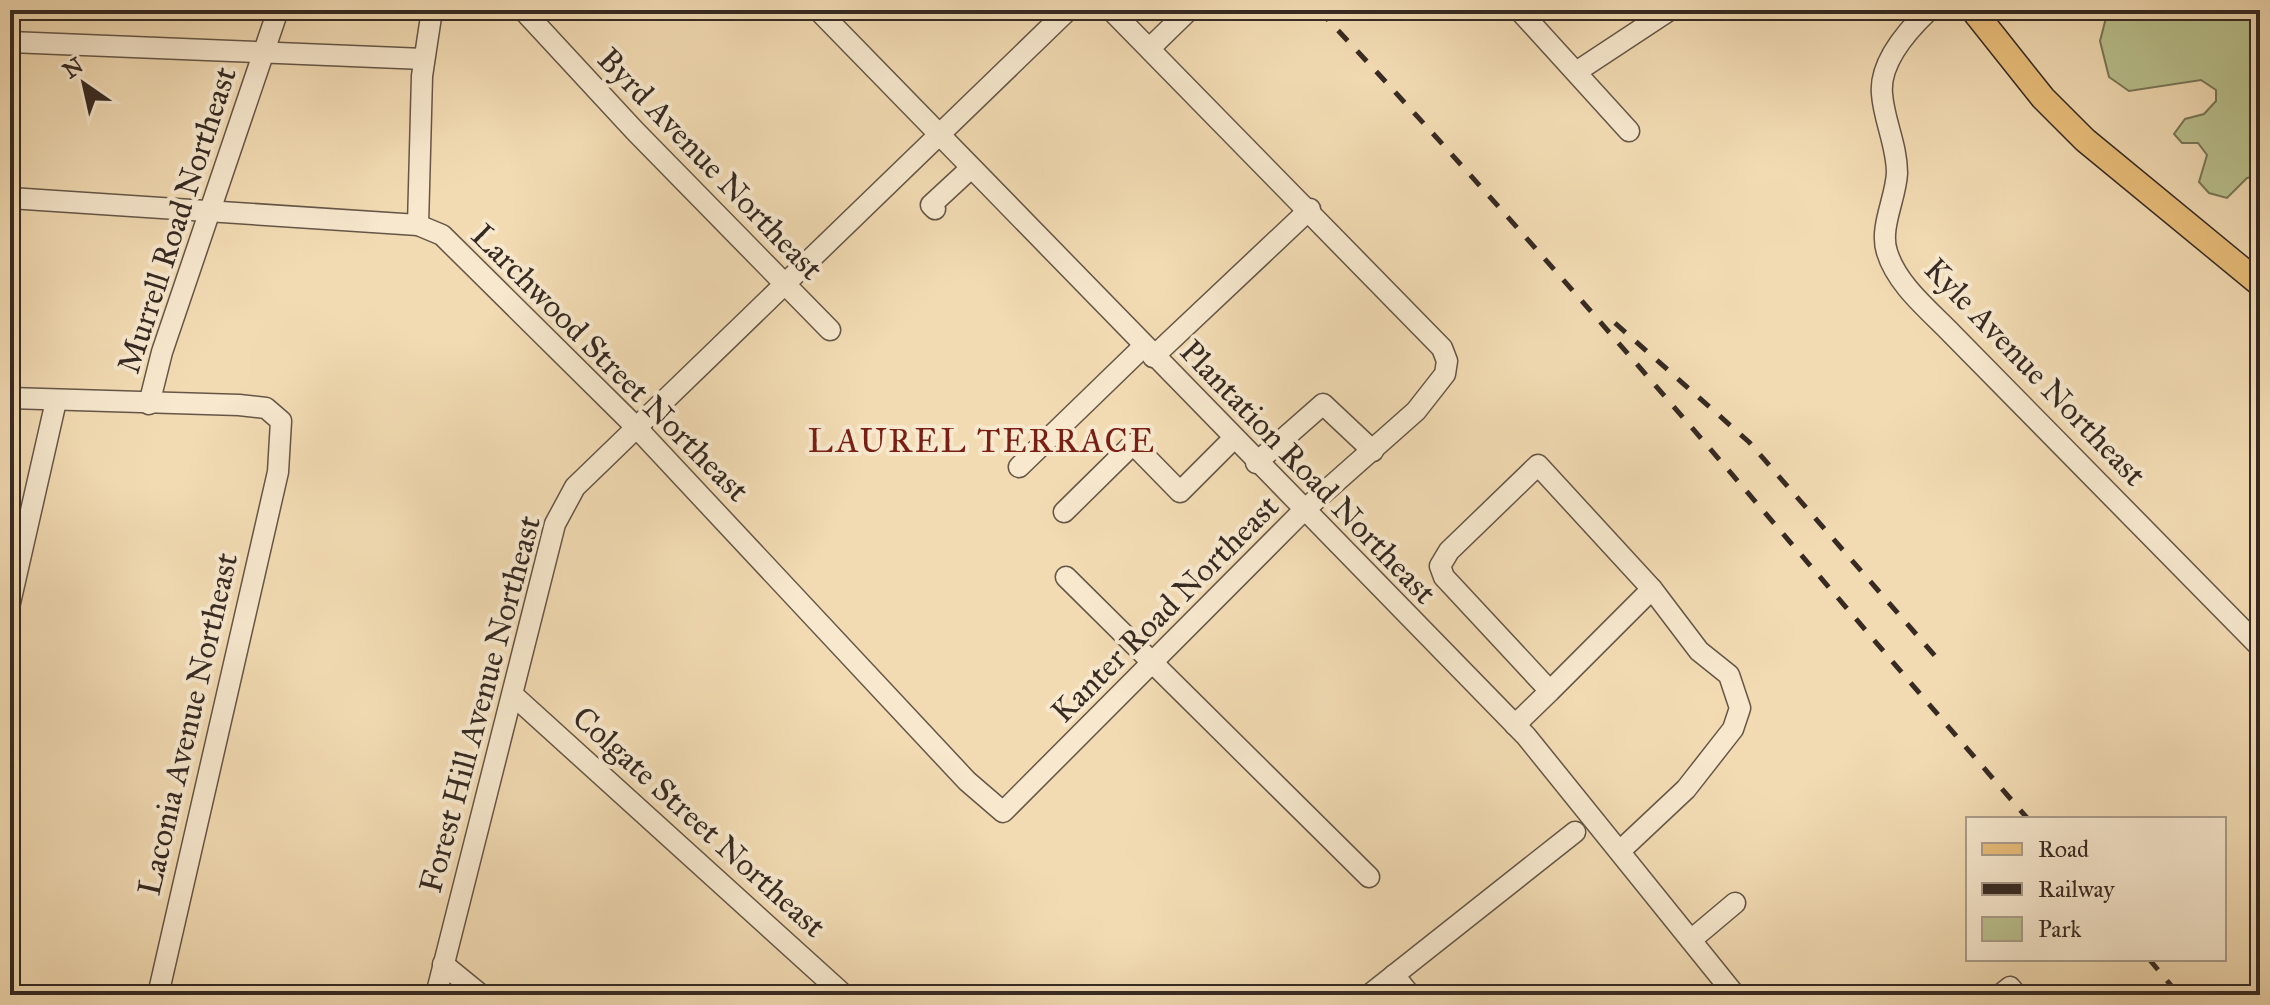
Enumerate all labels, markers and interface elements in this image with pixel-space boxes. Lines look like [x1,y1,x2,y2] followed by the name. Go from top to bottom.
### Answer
[589,40,831,288] street label: Byrd Avenue Northeast
[44,44,124,124] north arrow
[58,51,89,84] text: N
[109,62,245,378] street label: Murrell Road Northeast
[463,216,757,510] street label: Larchwood Street Northeast
[1916,250,2154,494] street label: Kyle Avenue Northeast
[1172,332,1444,612] street label: Plantation Road Northeast
[808,420,1156,461] district label: LAUREL TERRACE
[1043,487,1287,731] street label: Kanter Road Northeast
[411,511,549,897] street label: Forest Hill Avenue Northeast
[130,549,246,899] street label: Laconia Avenue Northeast
[565,698,833,946] street label: Colgate Street Northeast
[1966,817,2226,961] legend
[2038,834,2089,864] text: Road
[2038,874,2115,904] text: Railway
[2038,914,2082,944] text: Park

